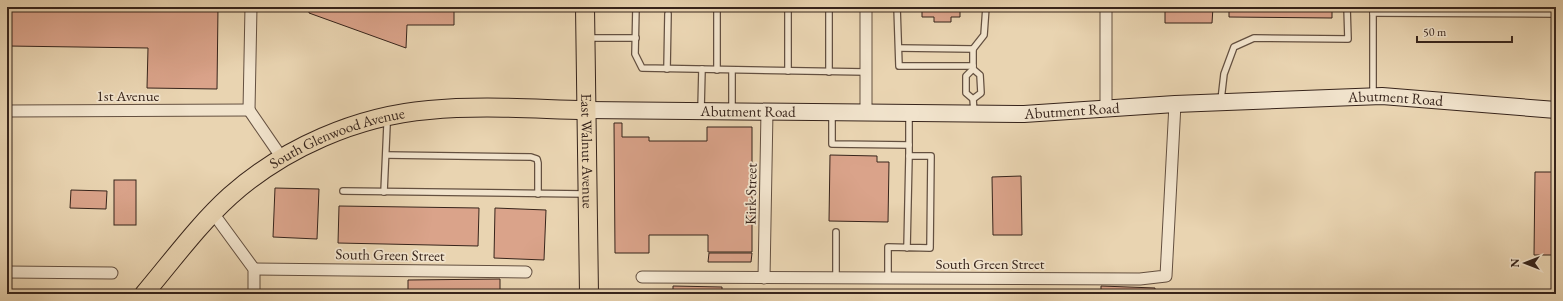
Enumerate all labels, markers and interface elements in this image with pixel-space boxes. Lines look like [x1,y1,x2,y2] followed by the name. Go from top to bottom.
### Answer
[1417,18,1512,44] scale bar
[1423,24,1447,40] text: 50 m
[97,86,160,105] street label: 1st Avenue
[1346,86,1444,110] street label: Abutment Road
[577,93,598,209] street label: East Walnut Avenue
[1023,98,1120,123] street label: Abutment Road
[699,101,796,121] street label: Abutment Road
[266,103,406,173] street label: South Glenwood Avenue
[740,163,761,225] street label: Kirk Street
[1505,243,1545,283] north arrow
[335,244,445,265] street label: South Green Street
[935,254,1045,273] street label: South Green Street
[1508,258,1522,267] text: N

